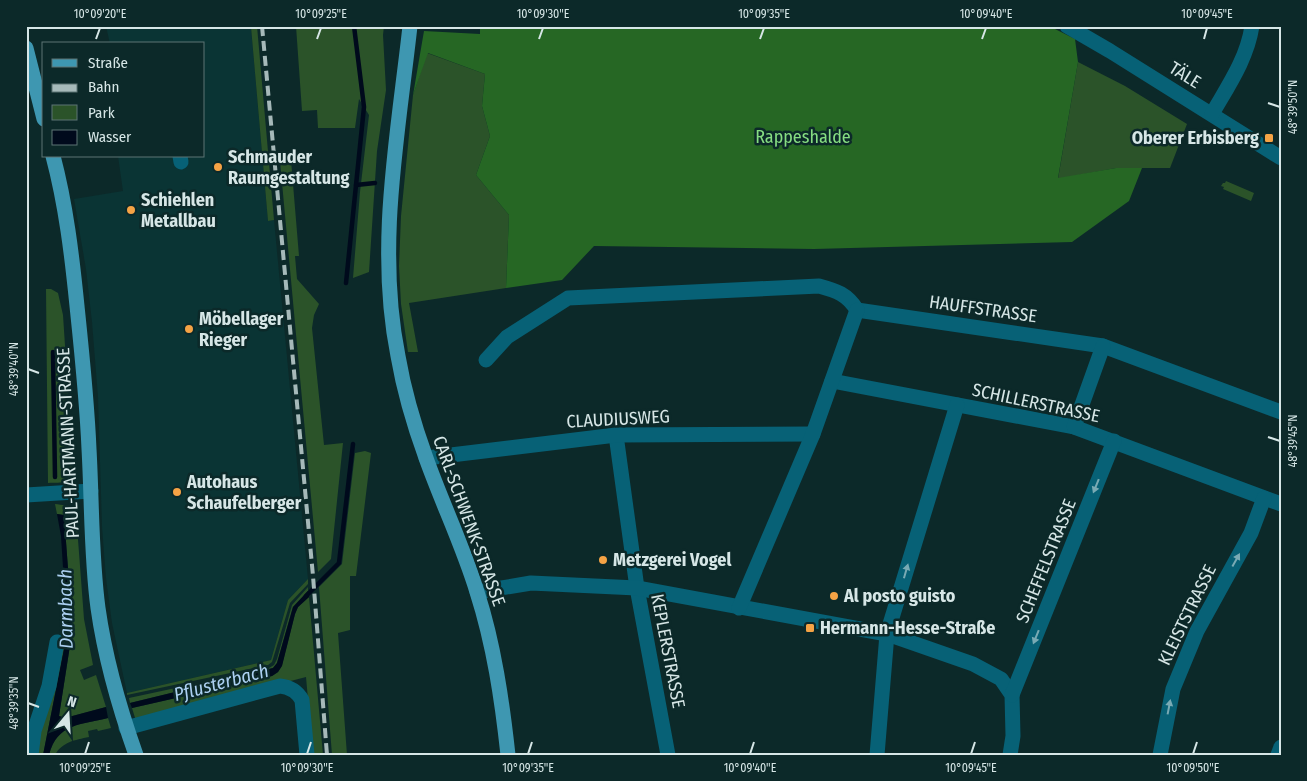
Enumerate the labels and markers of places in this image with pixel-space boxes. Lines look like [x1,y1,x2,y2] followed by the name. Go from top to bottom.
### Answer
[1132,127,1259,149] place label: Oberer Erbisberg
[1263,132,1275,144] marker: Oberer Erbisberg
[228,146,349,189] place label: Schmauder Raumgestaltung
[212,161,224,173] marker: Schmauder Raumgestaltung
[141,189,216,232] place label: Schiehlen Metallbau
[125,204,137,216] marker: Schiehlen Metallbau
[199,308,284,351] place label: Möbellager Rieger
[183,323,195,335] marker: Möbellager Rieger
[186,471,302,514] place label: Autohaus Schaufelberger
[171,486,183,498] marker: Autohaus Schaufelberger
[613,549,731,571] place label: Metzgerei Vogel
[597,554,609,566] marker: Metzgerei Vogel
[843,585,956,607] place label: Al posto guisto
[828,590,840,602] marker: Al posto guisto
[820,617,995,639] place label: Hermann-Hesse-Straße
[804,622,816,634] marker: Hermann-Hesse-Straße

